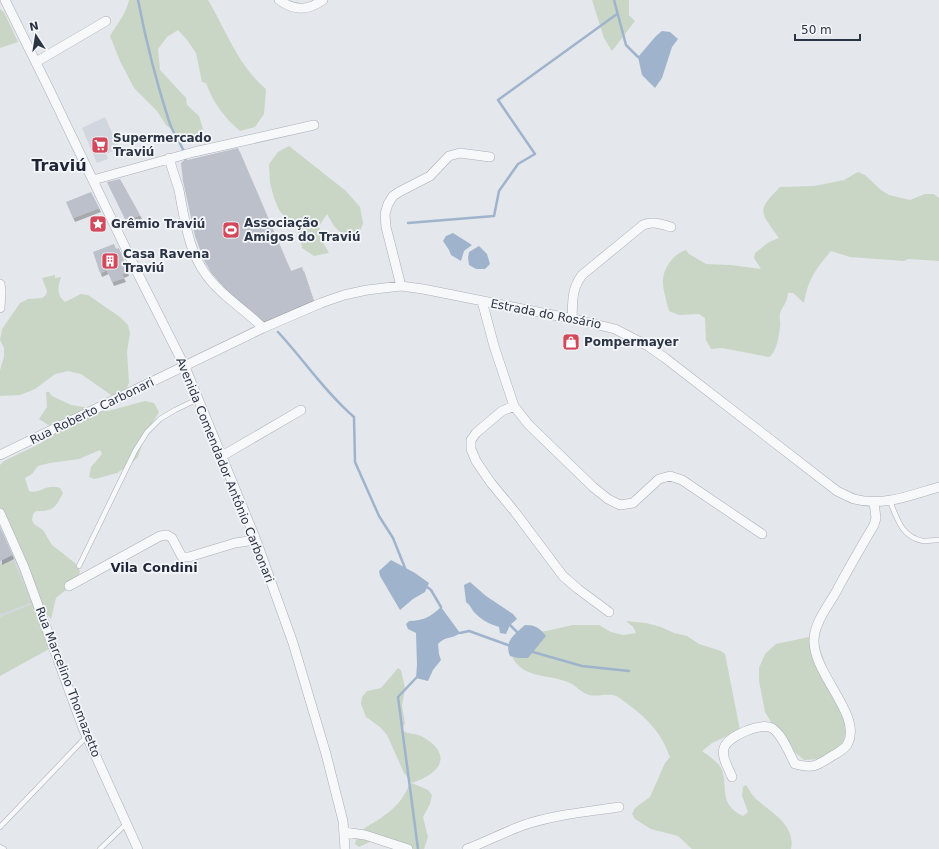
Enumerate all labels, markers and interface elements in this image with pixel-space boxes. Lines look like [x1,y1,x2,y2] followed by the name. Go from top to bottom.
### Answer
[16,16,56,56] north arrow
[795,16,860,42] scale bar
[28,19,40,34] text: N
[801,23,832,37] text: 50 m
[113,131,211,159] place label: Supermercado Traviú
[90,135,110,155] supermarket icon: Supermercado Traviú
[31,156,87,175] district label: Traviú
[88,214,108,234] place icon: Grêmio Traviú
[244,216,360,244] place label: Associação Amigos do Traviú
[111,217,205,231] place label: Grêmio Traviú
[221,220,241,240] sports icon: Associação Amigos do Traviú
[123,247,209,275] place label: Casa Ravena Traviú
[100,251,120,271] building icon: Casa Ravena Traviú
[489,296,603,332] street label: Estrada do Rosário
[561,332,581,352] shop icon: Pompermayer
[584,335,678,349] place label: Pompermayer
[173,355,277,585] street label: Avenida Comendador Antônio Carbonari
[28,375,156,447] street label: Rua Roberto Carbonari
[110,560,198,575] district label: Vila Condini
[33,605,103,759] street label: Rua Marcelino Thomazetto

